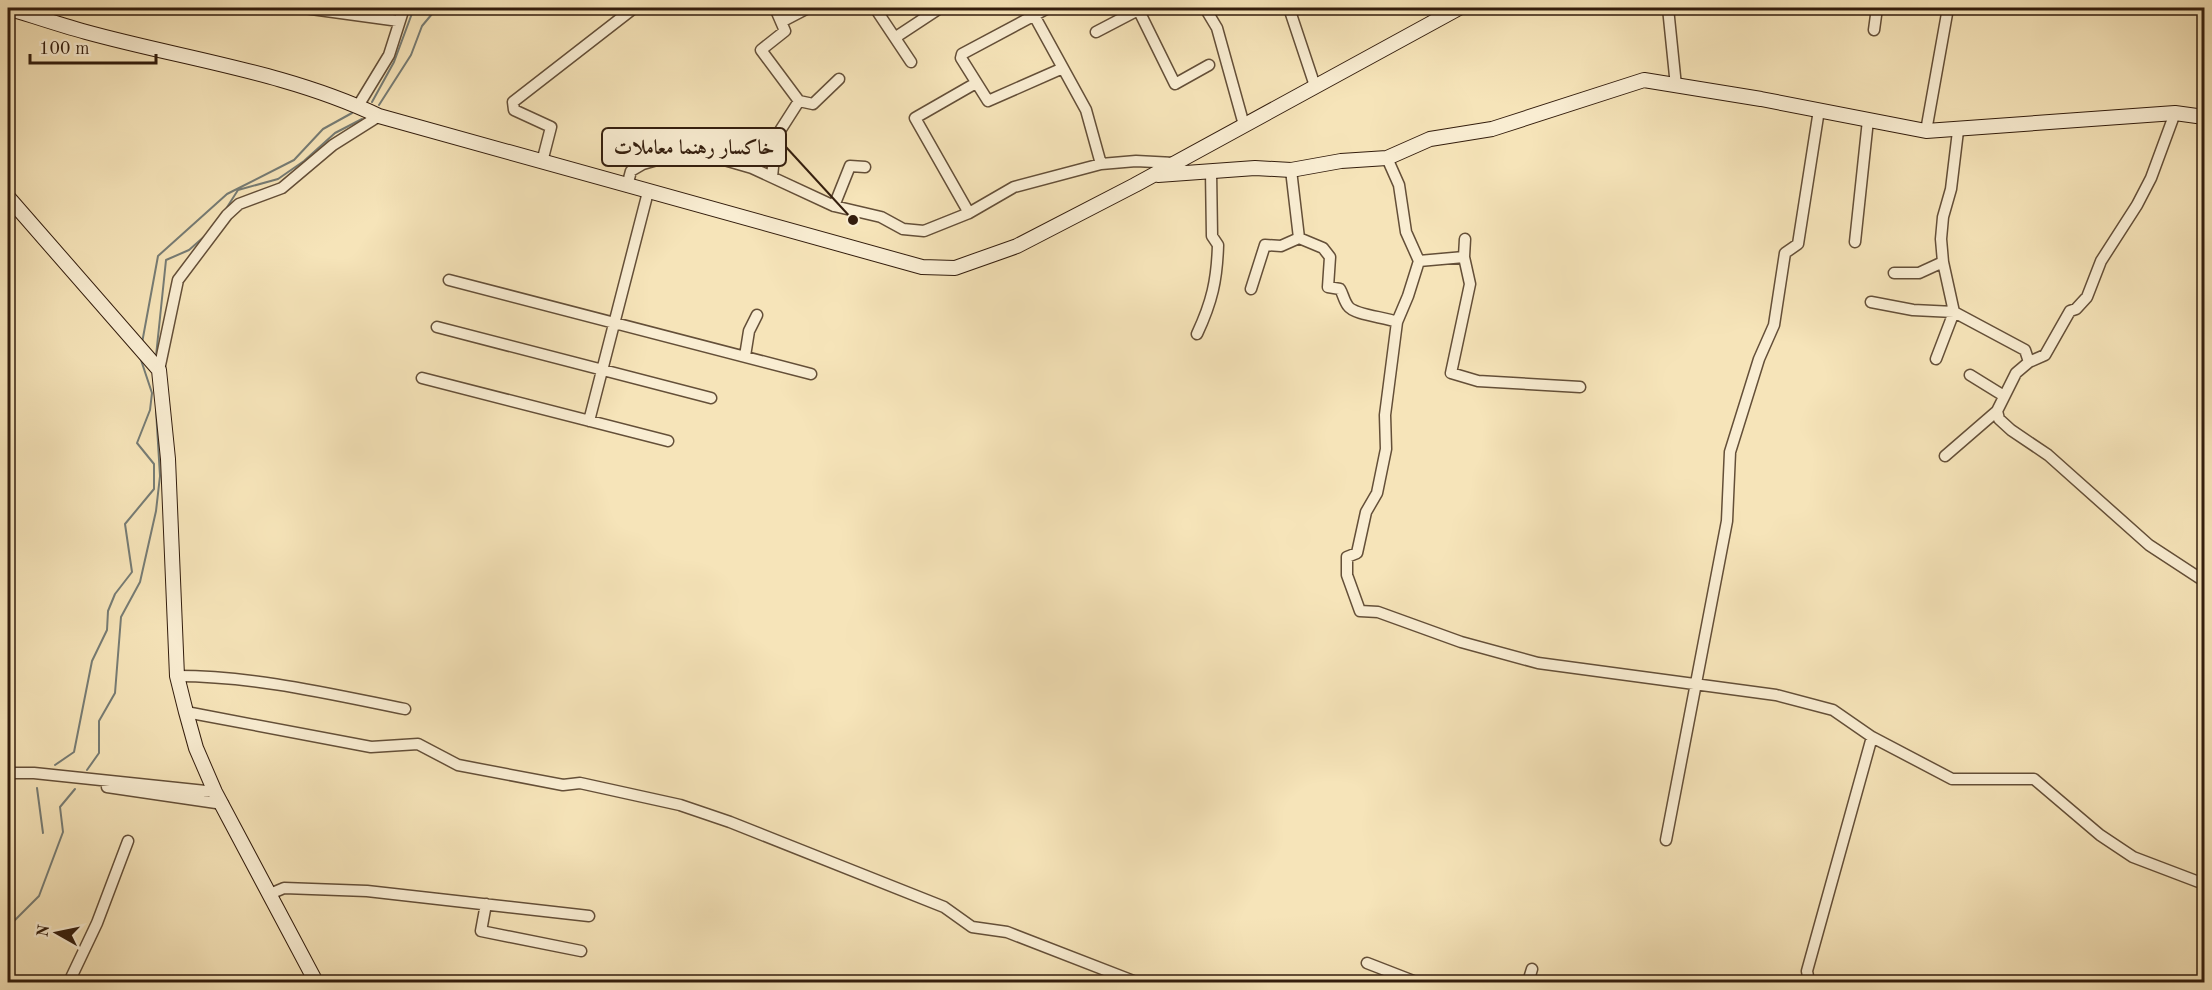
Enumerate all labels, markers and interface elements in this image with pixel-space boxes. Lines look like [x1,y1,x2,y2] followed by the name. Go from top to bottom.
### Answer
[30,27,156,65] scale bar
[39,40,90,58] text: 100 m
[602,128,786,166] callout: خاکسار رهنما معاملات
[614,138,774,159] text: خاکسار رهنما معاملات
[27,903,87,963] north arrow
[35,923,53,938] text: N

